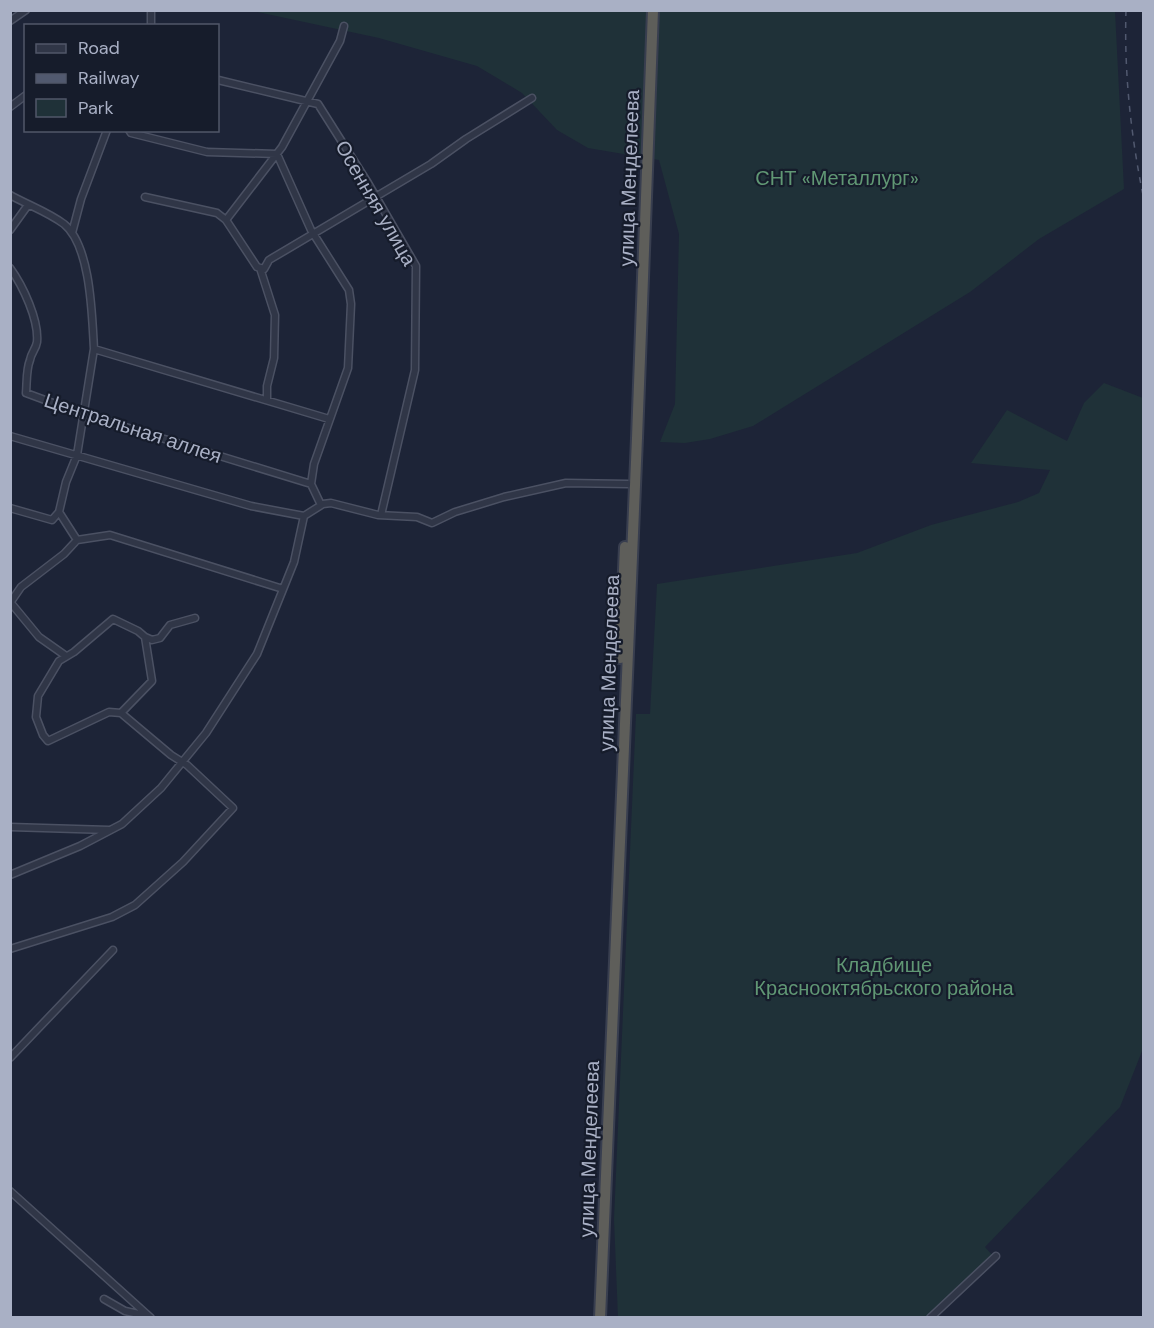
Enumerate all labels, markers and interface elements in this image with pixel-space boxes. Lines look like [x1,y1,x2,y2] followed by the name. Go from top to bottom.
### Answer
[24,24,219,132] legend
[78,36,120,60] text: Road
[78,66,140,90] text: Railway
[613,88,645,267] street label: улица Менделеева
[78,96,114,120] text: Park
[330,136,423,271] street label: Осенняя улица
[755,165,919,191] park label: СНТ «Металлург»
[41,387,225,469] street label: Центральная аллея
[593,573,625,752] street label: улица Менделеева
[754,952,1014,1001] park label: Кладбище Краснооктябрьского района
[573,1059,605,1238] street label: улица Менделеева

